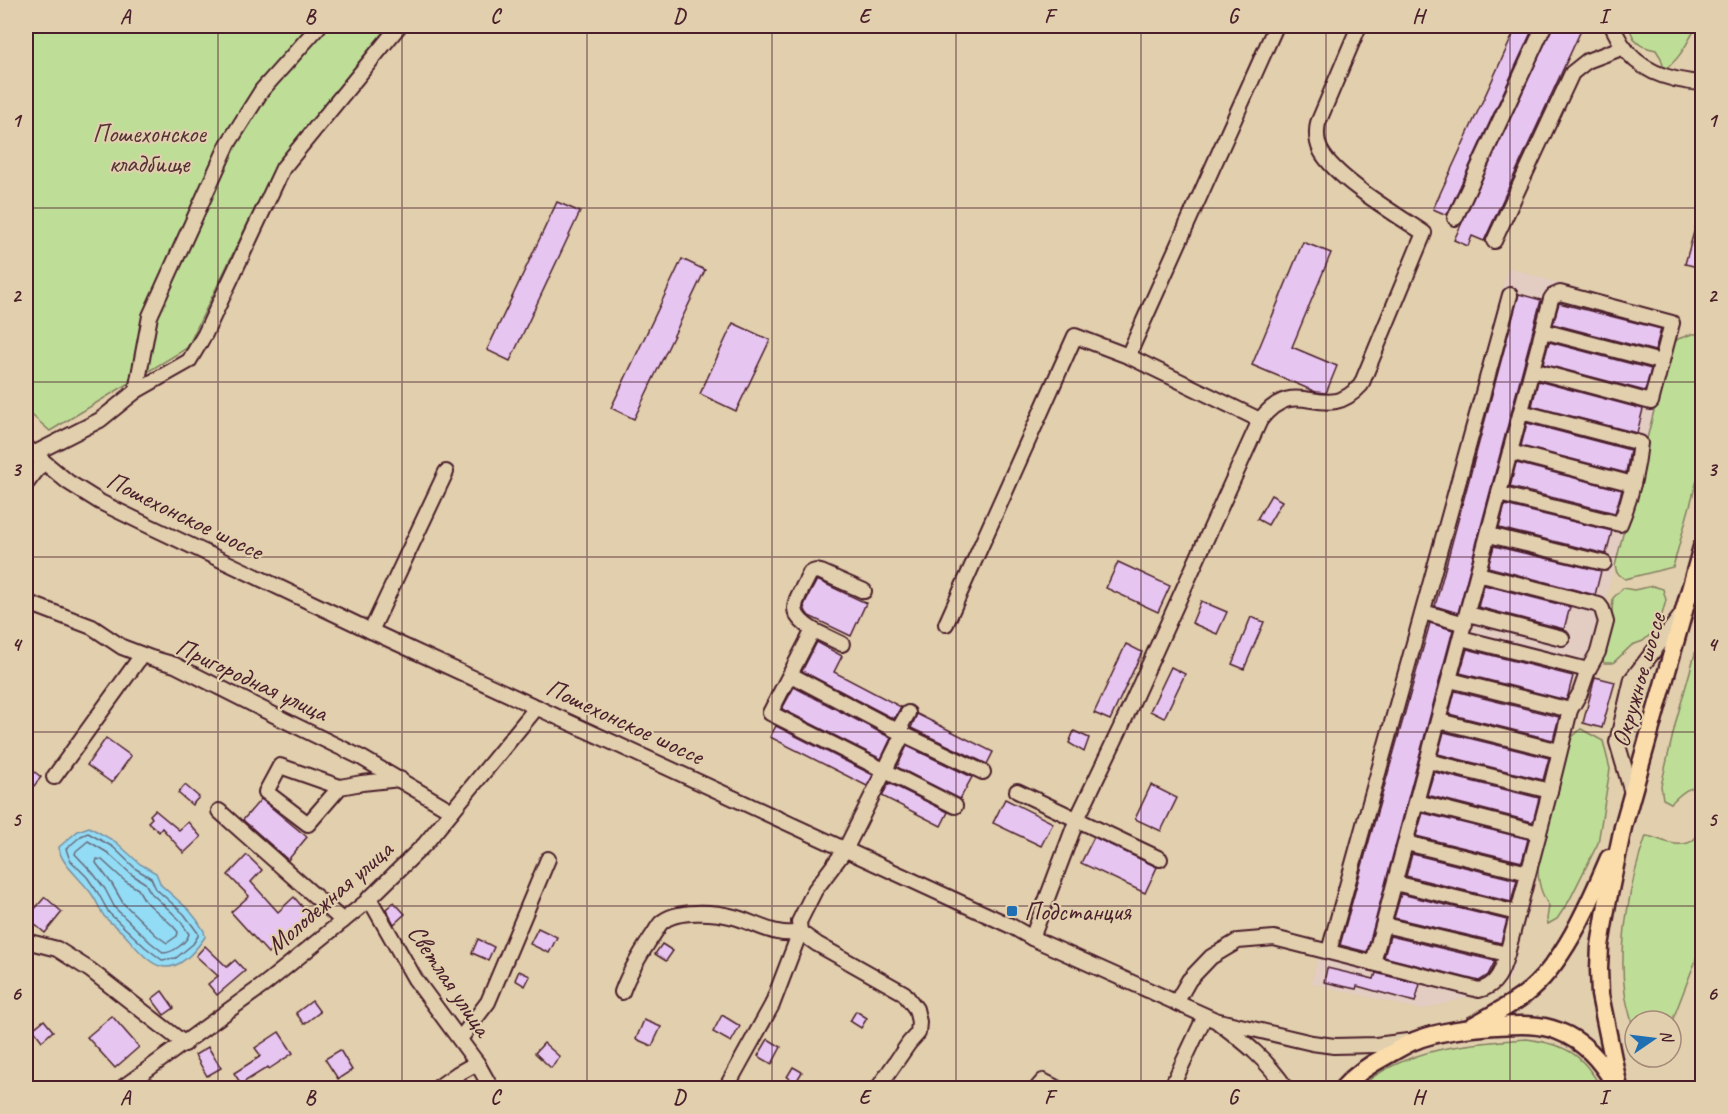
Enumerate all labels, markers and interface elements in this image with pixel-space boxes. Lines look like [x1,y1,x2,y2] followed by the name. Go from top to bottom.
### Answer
[120,4,132,29] text: A
[305,4,317,29] text: B
[490,4,502,29] text: C
[673,4,687,29] text: D
[859,4,873,29] text: E
[1044,4,1058,29] text: F
[1228,4,1241,29] text: G
[1412,4,1427,29] text: H
[1599,4,1612,29] text: I
[12,108,23,133] text: 1
[1708,108,1719,133] text: 1
[92,117,207,180] park label: Пошехонское кладбище
[12,283,23,308] text: 2
[1708,283,1719,308] text: 2
[12,457,23,482] text: 3
[1708,457,1719,482] text: 3
[101,463,271,569] street label: Пошехонское шоссе
[1604,608,1674,751] street label: Окружное шоссе
[171,630,334,730] street label: Пригородная улица
[12,632,24,657] text: 4
[1708,632,1720,657] text: 4
[541,671,711,773] street label: Пошехонское шоссе
[12,807,23,832] text: 5
[1708,807,1719,832] text: 5
[259,832,401,961] street label: Молодежная улица
[1024,895,1133,928] place label: Подстанция
[1005,904,1019,918] marker: Подстанция
[400,918,500,1044] street label: Светлая улица
[11,981,22,1006] text: 6
[1707,981,1718,1006] text: 6
[1623,1009,1683,1069] north arrow
[1656,1028,1678,1046] text: N
[120,1085,132,1110] text: A
[305,1085,317,1110] text: B
[490,1085,502,1110] text: C
[673,1085,687,1110] text: D
[859,1085,873,1110] text: E
[1044,1085,1058,1110] text: F
[1228,1085,1241,1110] text: G
[1412,1085,1427,1110] text: H
[1599,1085,1612,1110] text: I

